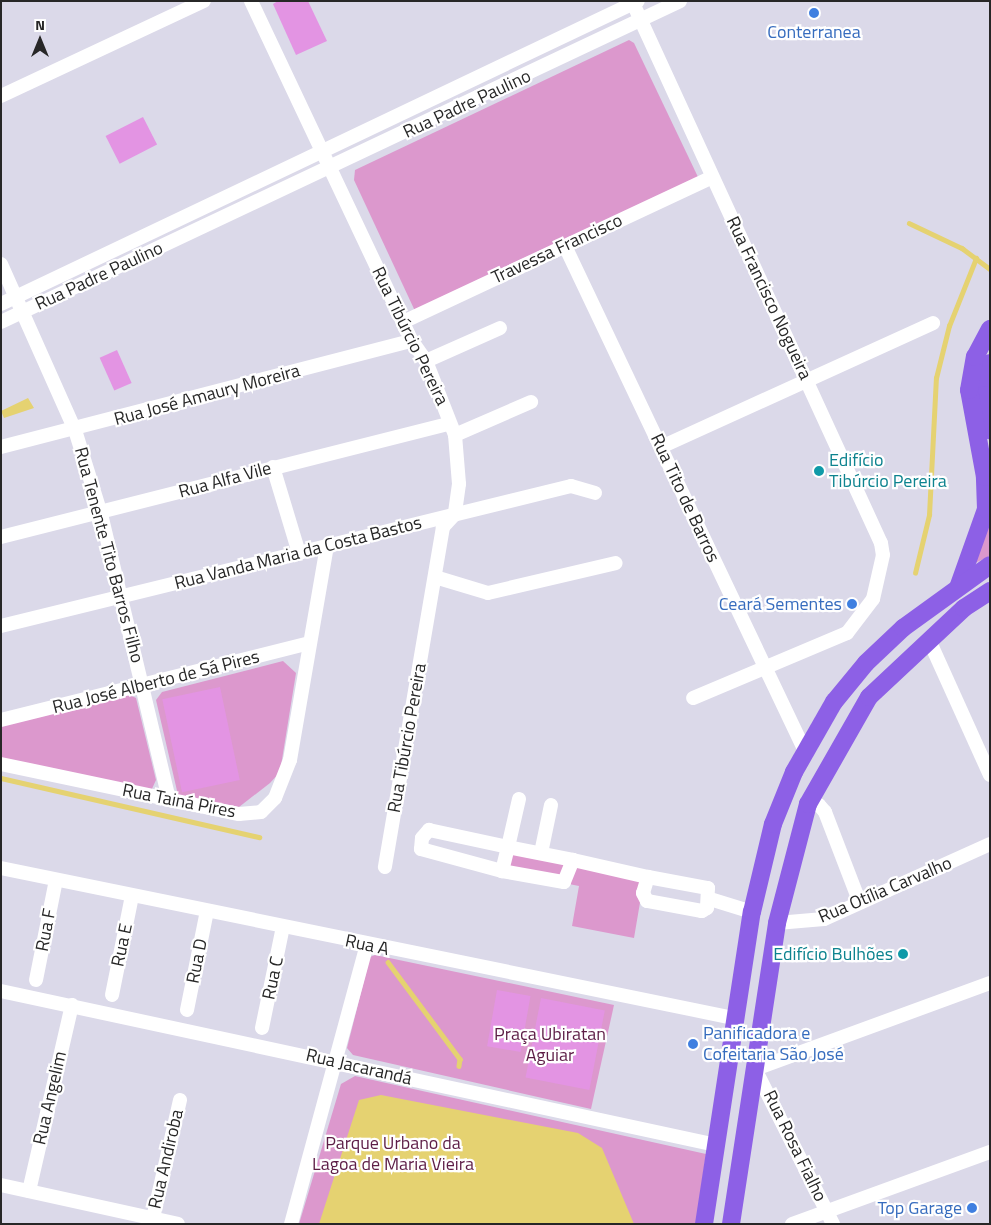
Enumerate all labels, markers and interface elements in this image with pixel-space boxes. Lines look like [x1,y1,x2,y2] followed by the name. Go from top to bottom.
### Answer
[808,7,820,19] marker: Conterranea
[35,14,45,35] text: N
[15,15,65,65] north arrow
[767,21,861,43] place label: Conterranea
[400,65,534,143] street label: Rua Padre Paulino
[488,209,626,289] street label: Travessa Francisco
[722,213,816,383] street label: Rua Francisco Nogueira
[32,237,166,315] street label: Rua Padre Paulino
[367,263,453,409] street label: Rua Tibúrcio Pereira
[112,360,302,430] street label: Rua José Amaury Moreira
[646,430,724,566] street label: Rua Tito de Barros
[70,445,148,665] street label: Rua Tenente Tito Barros Filho
[829,450,947,492] place label: Edifício Tibúrcio Pereira
[176,457,274,503] street label: Rua Alfa Vile
[813,465,825,477] marker: Edifício Tibúrcio Pereira
[172,512,424,594] street label: Rua Vanda Maria da Costa Bastos
[719,593,842,615] place label: Ceará Sementes
[846,598,858,610] marker: Ceará Sementes
[50,646,262,718] street label: Rua José Alberto de Sá Pires
[383,662,431,814] street label: Rua Tibúrcio Pereira
[120,779,238,823] street label: Rua Tainá Pires
[815,852,955,928] street label: Rua Otília Carvalho
[31,907,61,953] street label: Rua F
[107,921,137,969] street label: Rua E
[343,930,391,960] street label: Rua A
[182,937,212,985] street label: Rua D
[773,943,893,965] place label: Edifício Bulhões
[897,948,909,960] marker: Edifício Bulhões
[258,955,288,1001] street label: Rua C
[703,1023,844,1066] place label: Panificadora e Cofeitaria São José
[494,1024,606,1066] park label: Praça Ubiratan Aguiar
[687,1038,699,1050] marker: Panificadora e Cofeitaria São José
[304,1044,414,1090] street label: Rua Jacarandá
[29,1049,71,1147] street label: Rua Angelim
[759,1087,831,1205] street label: Rua Rosa Fialho
[144,1107,188,1211] street label: Rua Andiroba
[312,1133,474,1176] park label: Parque Urbano da Lagoa de Maria Vieira
[878,1197,962,1219] place label: Top Garage
[966,1202,978,1214] marker: Top Garage

